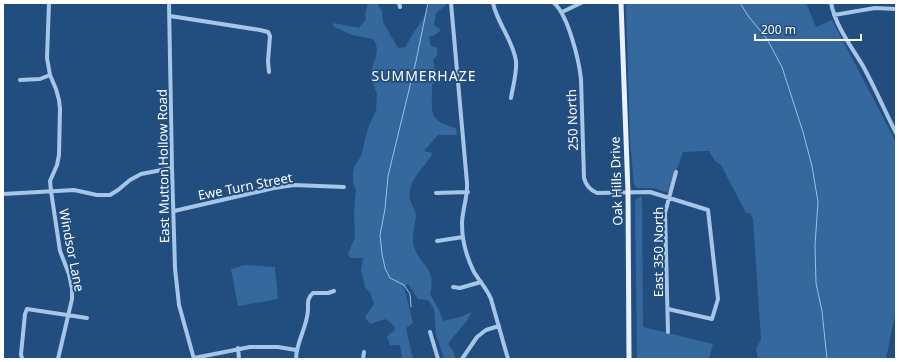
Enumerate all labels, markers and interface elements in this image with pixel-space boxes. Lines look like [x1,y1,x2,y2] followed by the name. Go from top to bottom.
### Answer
[755,16,861,42] scale bar
[761,21,796,38] text: 200 m
[372,66,476,85] district label: SUMMERHAZE
[153,89,173,243] street label: East Mutton Hollow Road
[562,89,582,151] street label: 250 North
[605,136,627,226] street label: Oak Hills Drive
[196,168,294,204] street label: Ewe Turn Street
[55,207,89,293] street label: Windsor Lane
[649,207,667,297] street label: East 350 North

